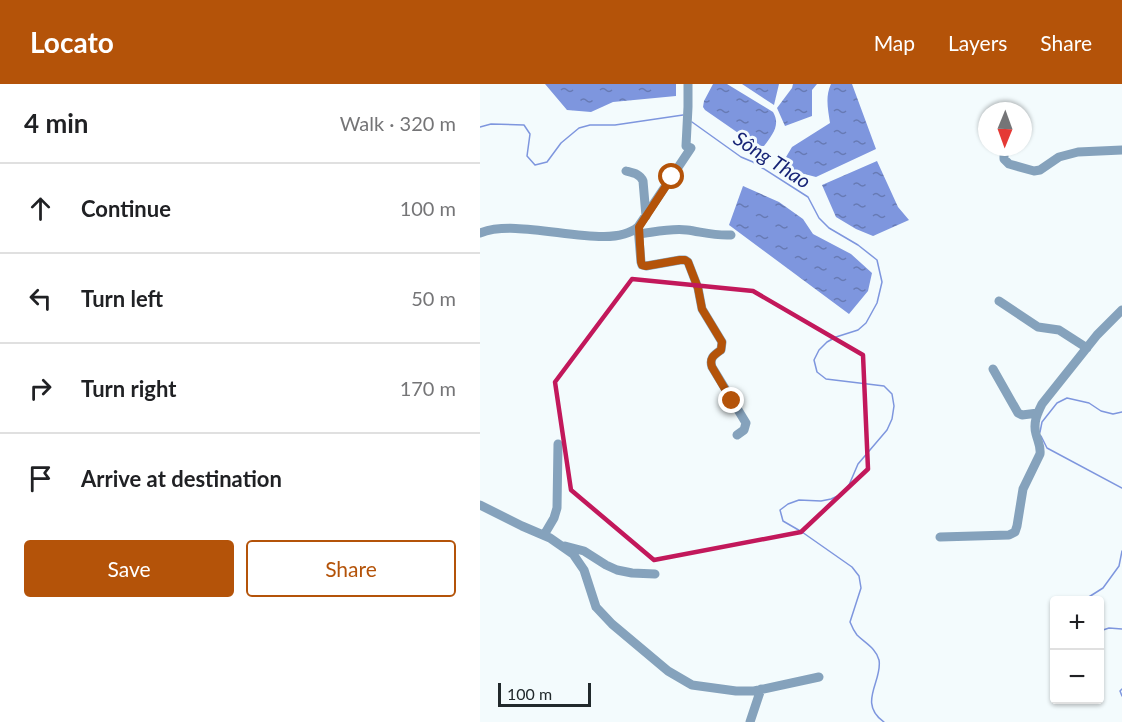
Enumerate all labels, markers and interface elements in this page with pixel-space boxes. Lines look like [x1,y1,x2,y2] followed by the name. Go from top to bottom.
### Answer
[30,25,114,59] text: Locato
[874,30,915,55] text: Map
[948,30,1007,55] text: Layers
[1040,30,1092,55] text: Share
[978,102,1032,156] north arrow
[24,107,88,139] text: 4 min
[340,111,456,135] text: Walk · 320 m
[730,125,815,193] water label: Sông Thao
[658,163,684,189] route start
[24,192,57,225] icon: ahead
[81,195,171,222] text: Continue
[400,196,456,220] text: 100 m
[24,282,57,315] icon: left
[81,285,163,312] text: Turn left
[411,286,456,310] text: 50 m
[24,372,57,405] icon: right
[81,375,176,402] text: Turn right
[400,376,456,400] text: 170 m
[718,387,744,413] route end
[24,462,57,495] icon: arrive
[81,465,282,492] text: Arrive at destination
[24,540,234,597] button: Save
[246,540,456,597] button: Share
[1050,596,1104,704] map controls
[1050,596,1104,650] button: +
[1050,650,1104,704] button: −
[498,680,591,708] scale bar
[507,684,552,703] text: 100 m

